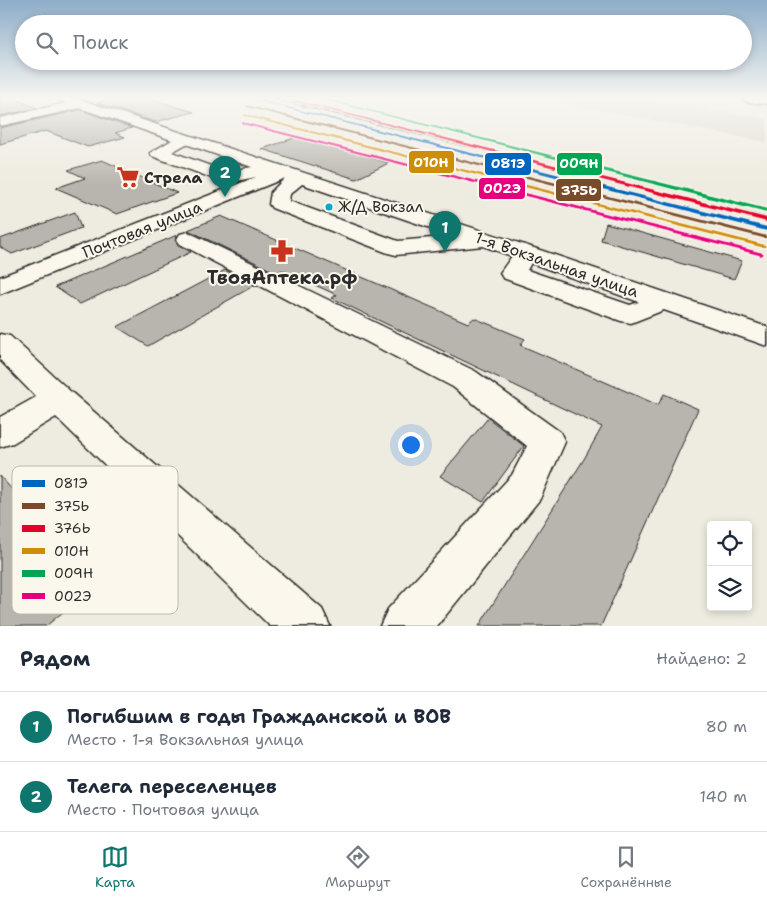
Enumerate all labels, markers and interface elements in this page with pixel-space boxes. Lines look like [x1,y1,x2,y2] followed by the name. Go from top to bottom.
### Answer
[15,15,752,70] search box
[33,29,61,57] icon: search
[73,30,128,55] text: Поиск
[408,150,455,174] line badge: 010Н
[484,152,532,176] line badge: 081Э
[556,152,603,176] line badge: 009Н
[413,153,449,171] text: 010Н
[491,154,525,172] text: 081Э
[559,154,599,172] text: 009Н
[209,156,241,197] pin: 2
[115,164,141,190] supermarket icon: Стрела
[144,167,203,188] place label: Стрела
[478,177,526,200] line badge: 002Э
[555,178,602,202] line badge: 375Ь
[483,179,521,197] text: 002Э
[561,181,597,199] text: 375Ь
[79,196,205,263] street label: Почтовая улица
[338,197,424,217] place label: Ж/Д Вокзал
[324,202,334,212] marker: Ж/Д Вокзал
[429,211,461,252] pin: 1
[472,227,641,302] street label: 1-я Вокзальная улица
[269,238,295,264] pharmacy icon: ТвояАптека.рф
[207,265,357,290] place label: ТвояАптека.рф
[398,432,424,458] your location
[12,466,178,614] legend
[54,474,88,492] text: 081Э
[54,497,89,515] text: 375Ь
[54,519,91,537] text: 376Ь
[707,521,752,611] map controls
[707,521,752,566] button: locate
[54,542,89,560] text: 010Н
[54,564,93,582] text: 009Н
[707,566,752,611] button: layers
[54,587,91,605] text: 002Э
[20,645,90,673] text: Рядом
[656,648,747,669] text: Найдено: 2
[67,704,451,729] text: Погибшим в годы Гражданской и ВОВ
[32,716,40,737] text: 1
[706,716,747,737] text: 80 m
[67,729,303,750] text: Место · 1-я Вокзальная улица
[67,774,277,799] text: Телега переселенцев
[30,786,42,807] text: 2
[700,786,747,807] text: 140 m
[67,799,259,820] text: Место · Почтовая улица
[95,843,135,891] tab: Карта
[325,843,390,891] tab: Маршрут
[581,843,672,891] tab: Сохранённые

